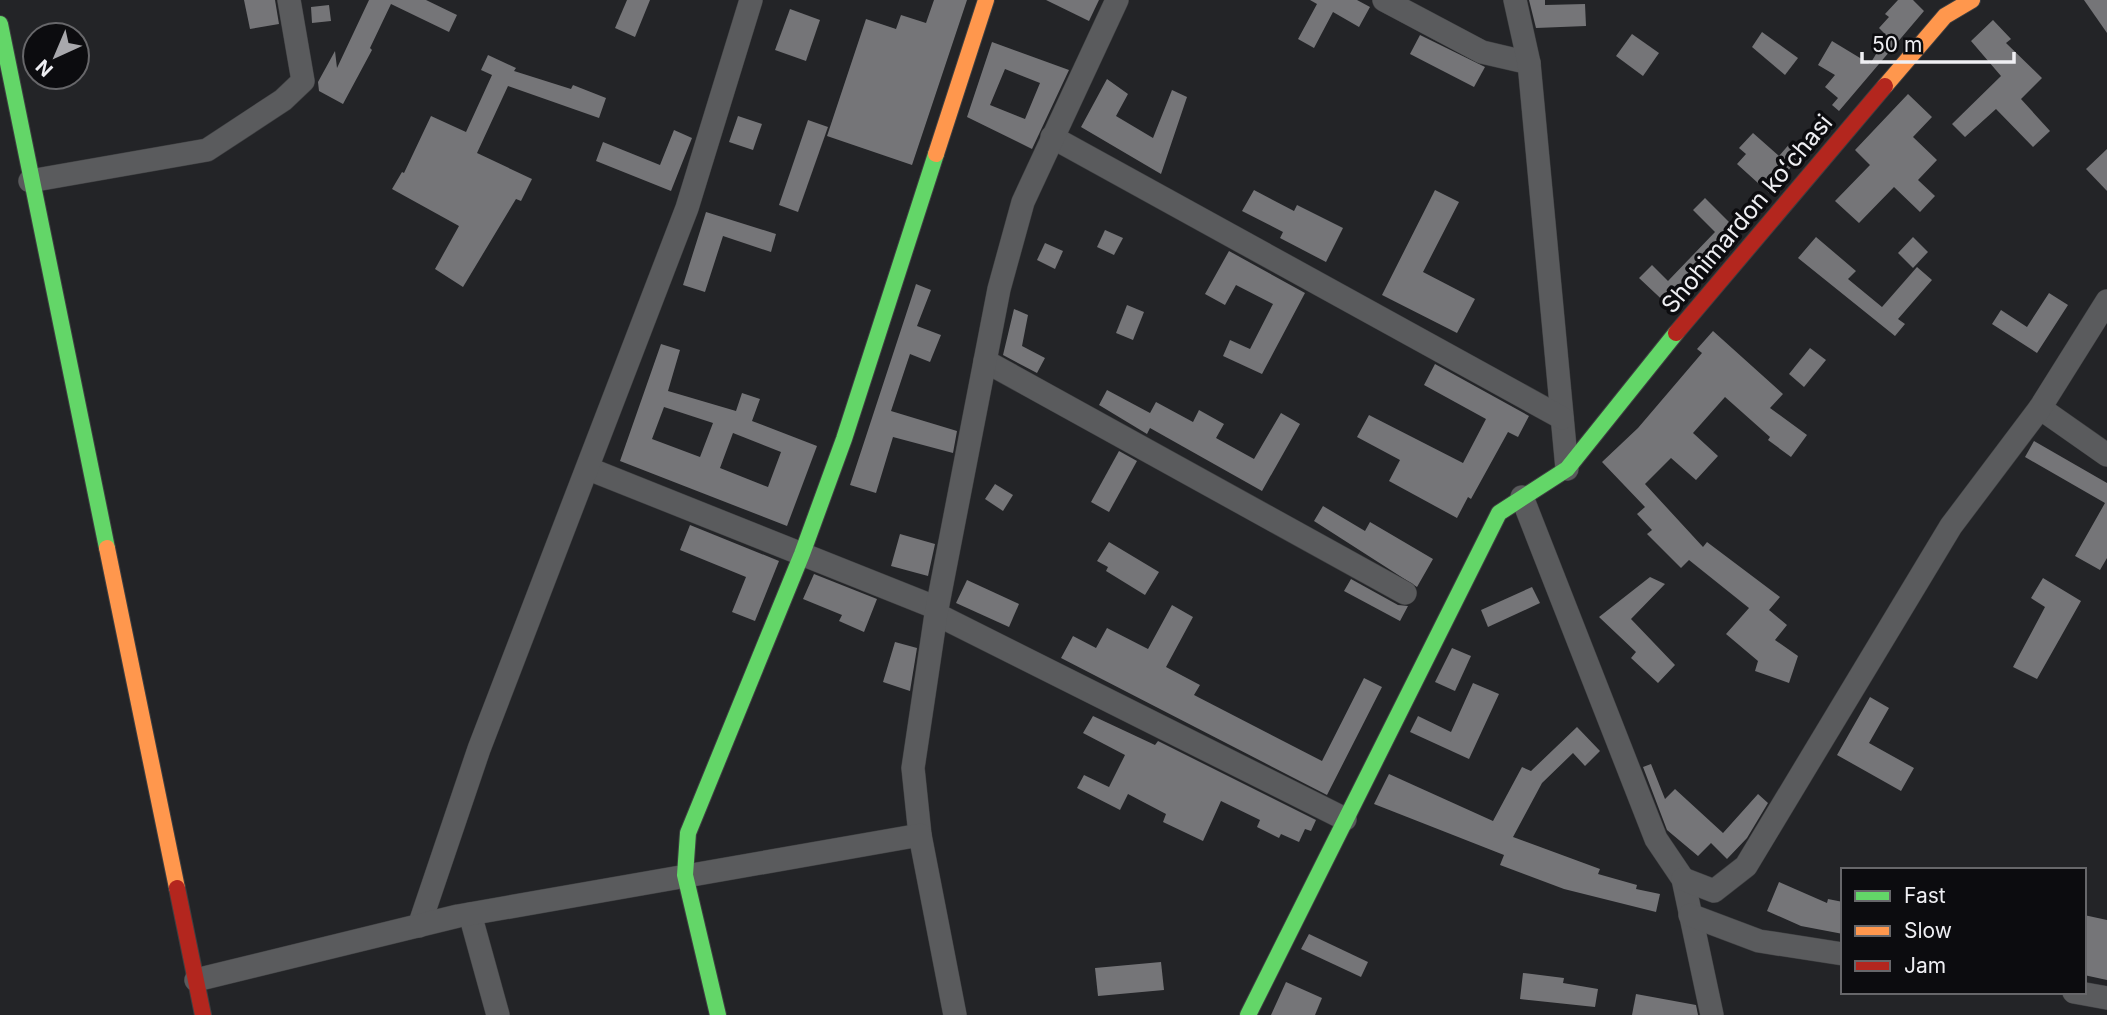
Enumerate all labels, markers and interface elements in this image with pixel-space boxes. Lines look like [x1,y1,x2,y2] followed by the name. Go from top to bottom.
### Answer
[21,21,91,91] north arrow
[1862,21,2014,65] scale bar
[1872,32,1922,57] text: 50 m
[31,55,58,81] text: N
[1655,108,1838,319] street label: Shohimardon koʻchasi
[1841,868,2086,994] legend
[1904,883,1946,908] text: Fast
[1904,918,1952,943] text: Slow
[1904,953,1946,978] text: Jam

